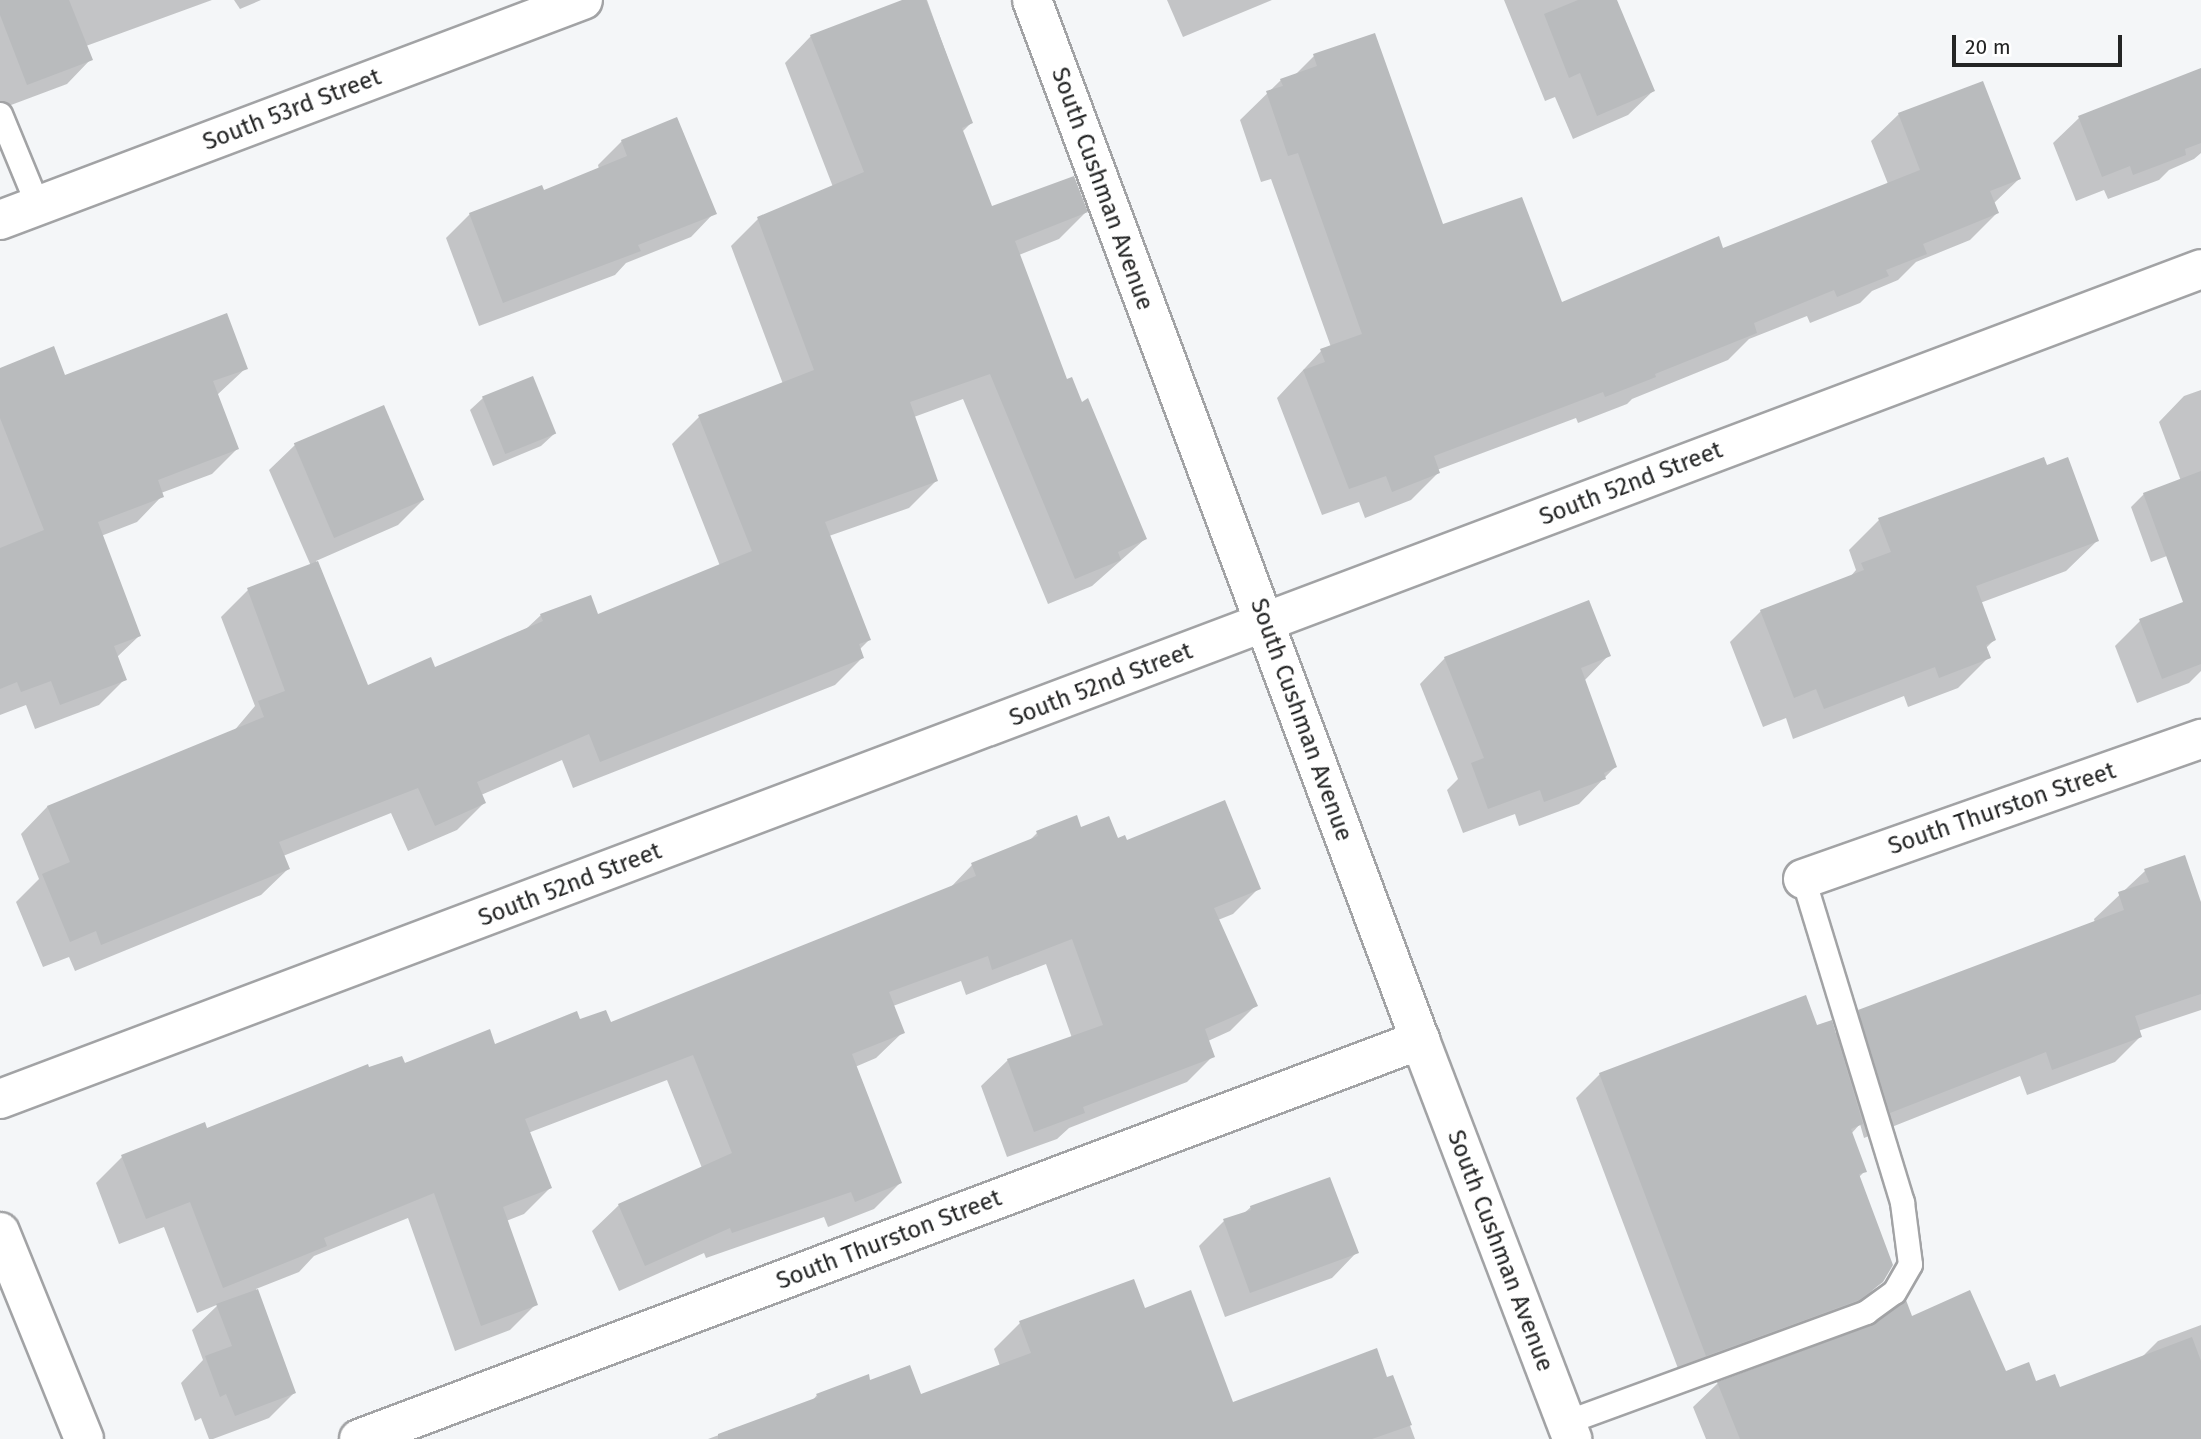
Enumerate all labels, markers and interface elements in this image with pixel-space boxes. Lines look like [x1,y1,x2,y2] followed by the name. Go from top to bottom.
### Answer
[1956,21,2126,65] scale bar
[1965,34,2011,60] text: 20 m
[199,63,385,157] street label: South 53rd Street
[1045,64,1159,314] street label: South Cushman Avenue
[1535,436,1727,532] street label: South 52nd Street
[1244,595,1358,845] street label: South Cushman Avenue
[1005,637,1197,733] street label: South 52nd Street
[1885,757,2119,861] street label: South Thurston Street
[474,837,666,933] street label: South 52nd Street
[1441,1126,1559,1376] street label: South Cushman Avenue
[772,1184,1006,1296] street label: South Thurston Street

